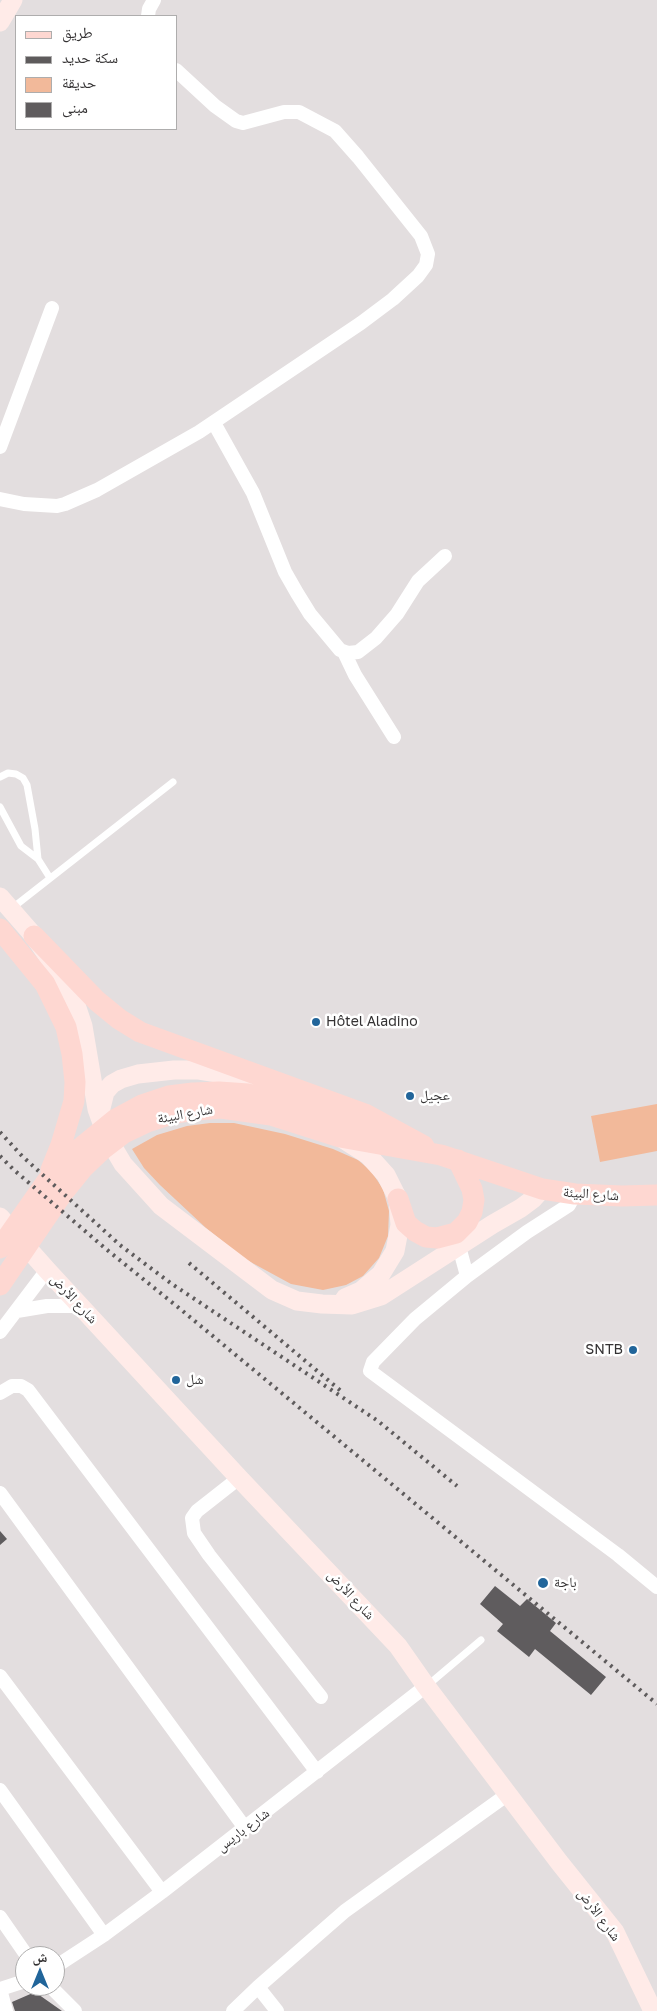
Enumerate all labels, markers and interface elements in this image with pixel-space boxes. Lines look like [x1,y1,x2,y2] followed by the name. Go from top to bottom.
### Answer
[15,15,178,130] legend
[62,23,93,41] text: طريق
[62,48,118,66] text: سكة حديد
[62,73,96,91] text: حديقة
[62,98,88,116] text: مبنى
[326,1014,418,1030] place label: Hôtel Aladino
[310,1016,322,1028] marker: Hôtel Aladino
[420,1088,450,1104] place label: عجيل
[404,1090,416,1102] marker: عجيل
[156,1101,214,1127] street label: شارع البيئة
[563,1184,619,1204] street label: شارع البيئة
[47,1271,101,1327] street label: شارع الأرض
[585,1342,623,1358] place label: SNTB
[627,1344,639,1356] marker: SNTB
[186,1372,203,1388] place label: شل
[170,1374,182,1386] marker: شل
[324,1567,378,1623] street label: شارع الأرض
[554,1575,577,1591] place label: باجة
[536,1576,550,1590] marker: باجة
[213,1805,273,1855] street label: شارع باريس
[574,1885,624,1945] street label: شارع الأرض
[15,1946,65,1996] north arrow
[33,1948,47,1965] text: ش

